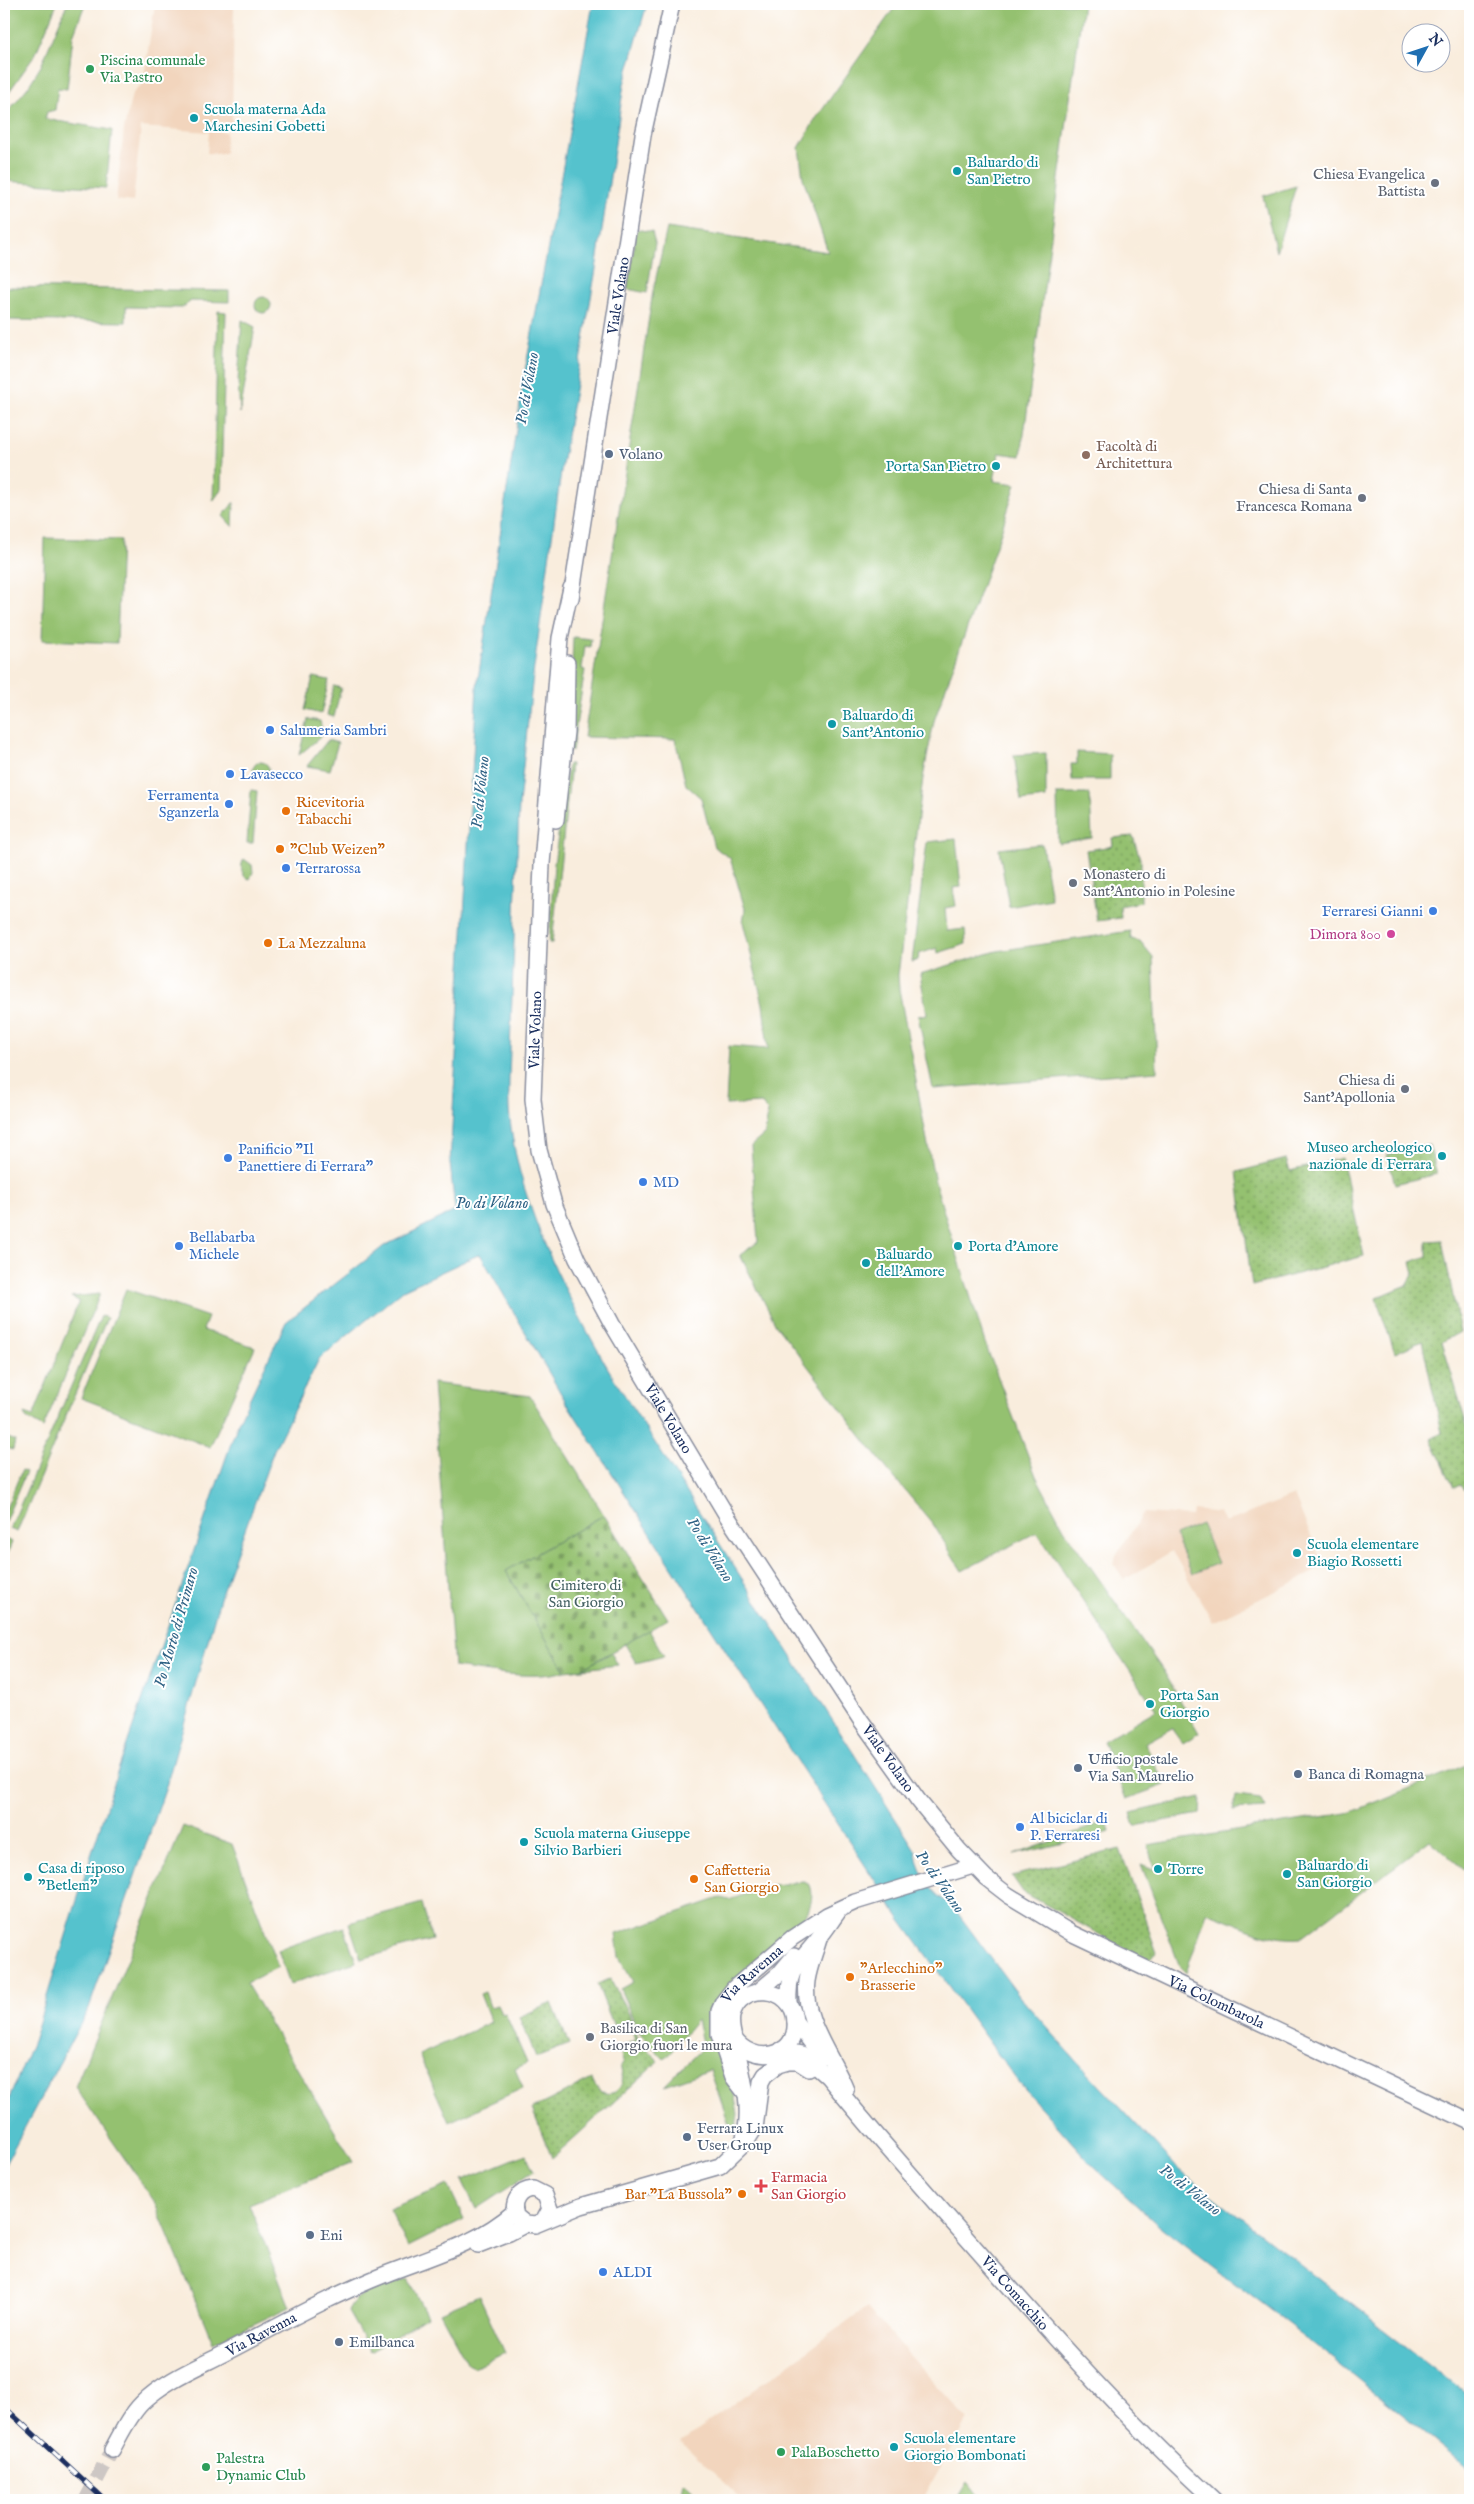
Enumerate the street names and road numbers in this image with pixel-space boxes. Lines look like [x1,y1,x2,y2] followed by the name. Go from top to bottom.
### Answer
[603,256,634,337] street label: Viale Volano
[525,991,546,1070] street label: Viale Volano
[639,1379,696,1457] street label: Viale Volano
[857,1721,918,1796] street label: Viale Volano
[716,1941,787,2008] street label: Via Ravenna
[1164,1971,1268,2034] street label: Via Colombarola
[976,2252,1053,2335] street label: Via Comacchio
[222,2308,300,2361] street label: Via Ravenna

